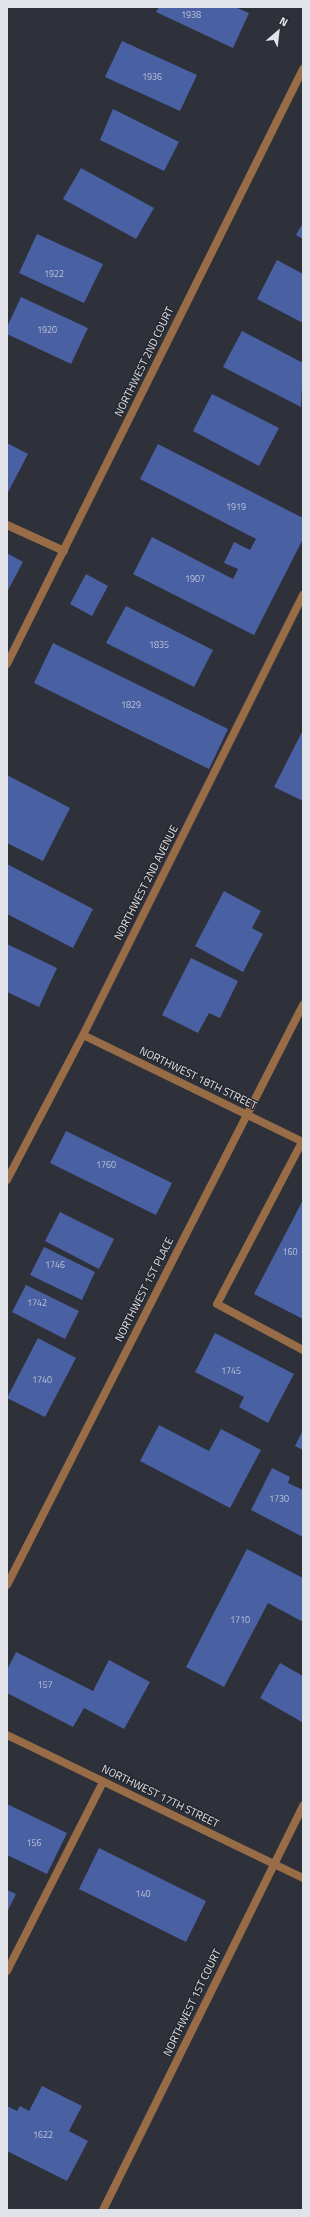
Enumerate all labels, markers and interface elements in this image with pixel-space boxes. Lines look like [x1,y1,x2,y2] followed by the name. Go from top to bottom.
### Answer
[181,11,201,21] house number: 1938
[258,12,298,52] north arrow
[277,13,291,30] text: N
[142,73,162,83] house number: 1936
[44,270,64,280] house number: 1922
[113,305,177,419] street label: NORTHWEST 2ND COURT
[37,326,57,336] house number: 1920
[226,503,246,513] house number: 1919
[185,575,205,585] house number: 1907
[149,641,169,651] house number: 1835
[121,701,141,711] house number: 1829
[112,823,182,943] street label: NORTHWEST 2ND AVENUE
[137,1045,259,1113] street label: NORTHWEST 18TH STREET
[96,1161,116,1171] house number: 1760
[113,1236,177,1344] street label: NORTHWEST 1ST PLACE
[282,1248,298,1258] house number: 160
[45,1261,65,1271] house number: 1746
[27,1299,47,1309] house number: 1742
[221,1367,241,1377] house number: 1745
[32,1376,52,1386] house number: 1740
[269,1495,289,1505] house number: 1730
[230,1616,250,1626] house number: 1710
[37,1681,53,1691] house number: 157
[99,1763,221,1831] street label: NORTHWEST 17TH STREET
[26,1839,42,1849] house number: 156
[135,1890,151,1900] house number: 140
[161,1947,225,2059] street label: NORTHWEST 1ST COURT
[33,2131,53,2141] house number: 1622

